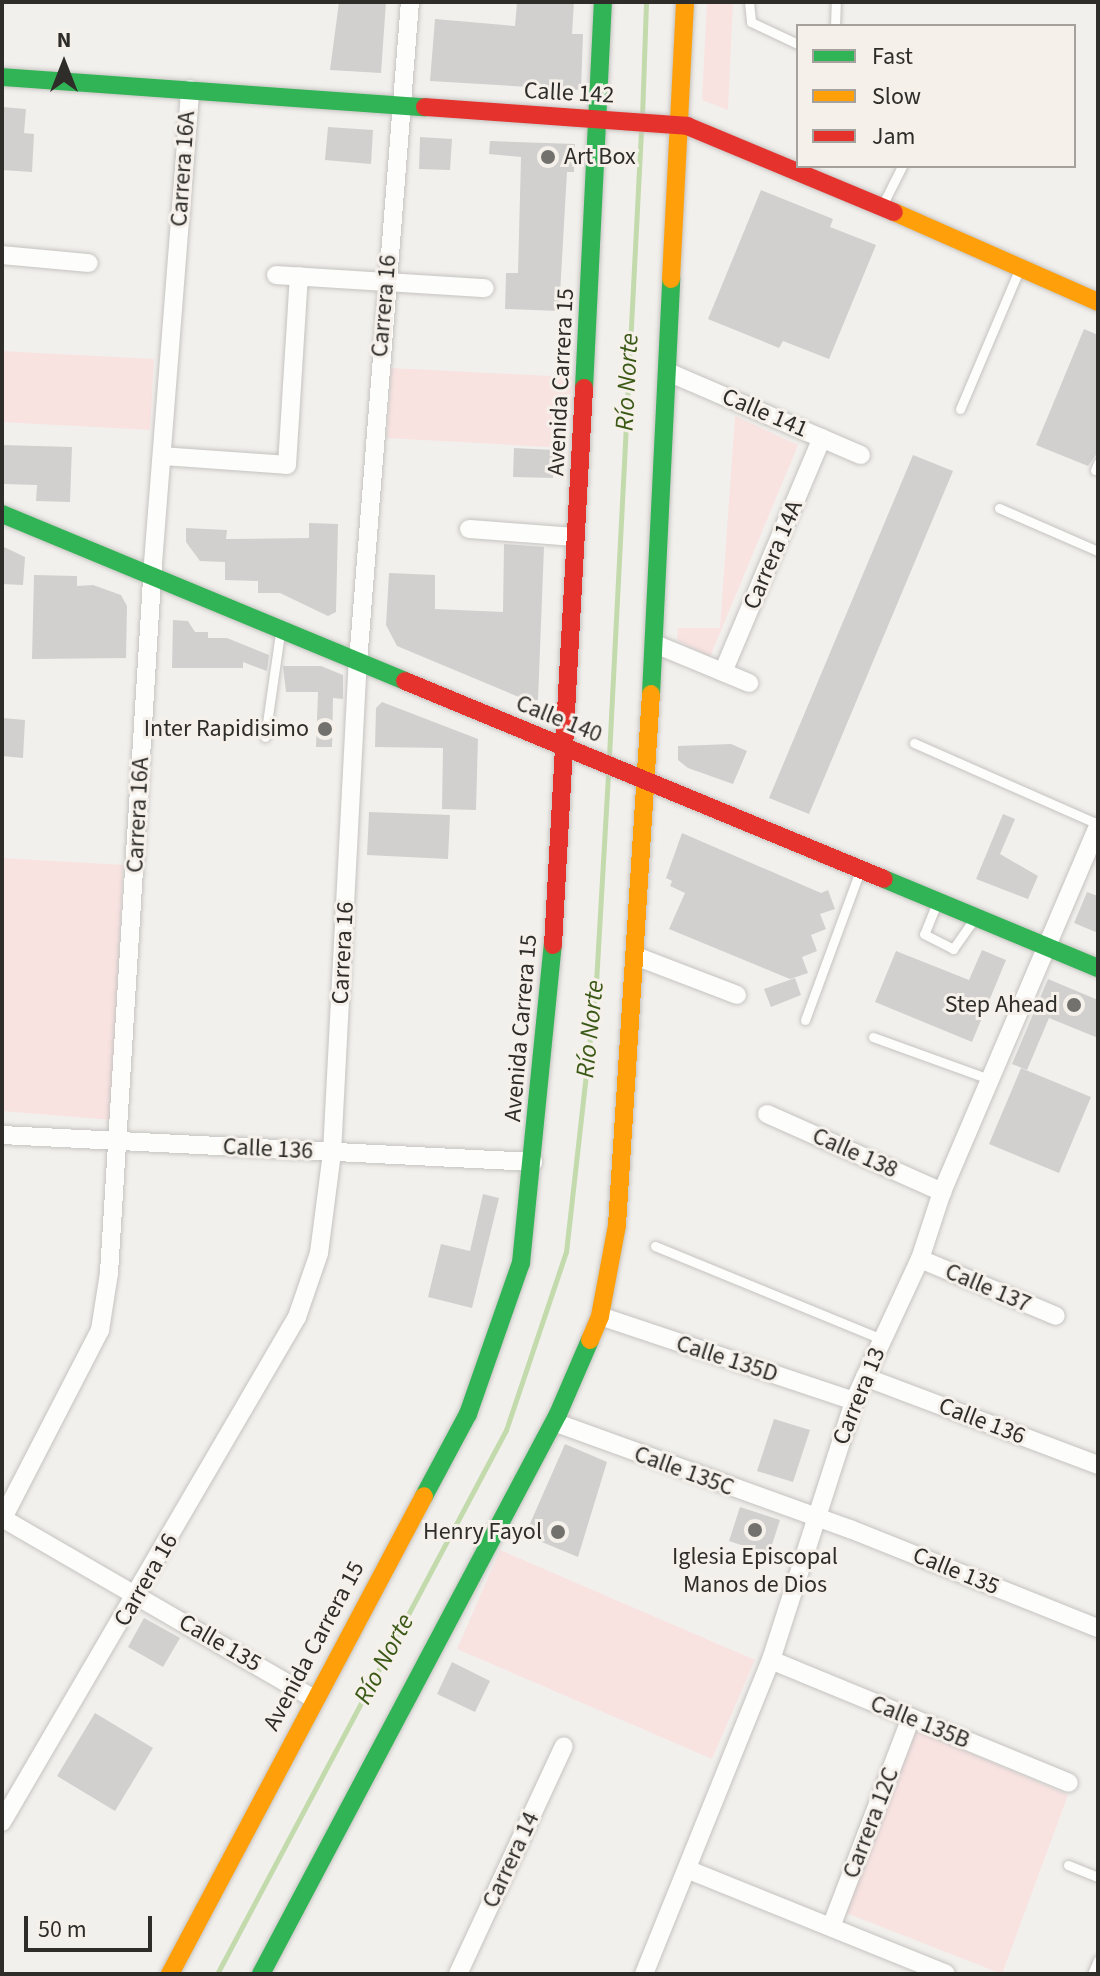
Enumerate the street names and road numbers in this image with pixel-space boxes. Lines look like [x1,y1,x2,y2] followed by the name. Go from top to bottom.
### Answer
[523,76,615,110] street label: Calle 142
[165,110,201,228] street label: Carrera 16A
[365,254,403,358] street label: Carrera 16
[542,287,580,477] street label: Avenida Carrera 15
[718,382,812,444] street label: Calle 141
[737,496,809,614] street label: Carrera 14A
[512,689,606,749] street label: Calle 140
[121,756,155,874] street label: Carrera 16A
[326,901,360,1005] street label: Carrera 16
[498,933,544,1123] street label: Avenida Carrera 15
[808,1121,902,1185] street label: Calle 138
[222,1132,314,1166] street label: Calle 136
[941,1257,1035,1319] street label: Calle 137
[672,1329,782,1389] street label: Calle 135D
[826,1343,892,1449] street label: Carrera 13
[935,1391,1029,1451] street label: Calle 136
[630,1440,738,1502] street label: Calle 135C
[108,1528,184,1632] street label: Carrera 16
[909,1541,1003,1601] street label: Calle 135
[257,1556,371,1736] street label: Avenida Carrera 15
[174,1608,266,1678] street label: Calle 135
[866,1689,974,1755] street label: Calle 135B
[837,1764,905,1882] street label: Carrera 12C
[476,1807,546,1913] street label: Carrera 14

